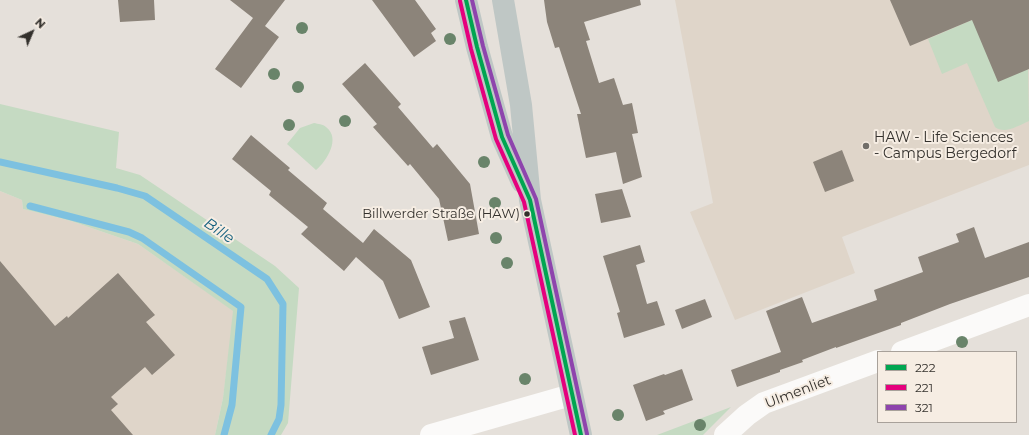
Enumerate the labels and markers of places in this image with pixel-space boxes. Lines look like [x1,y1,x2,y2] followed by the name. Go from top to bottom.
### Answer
[874,130,1016,162] place label: HAW - Life Sciences - Campus Bergedorf
[861,141,871,151] marker: HAW - Life Sciences - Campus Bergedorf
[362,206,520,222] place label: Billwerder Straße (HAW)
[522,209,532,219] marker: Billwerder Straße (HAW)

